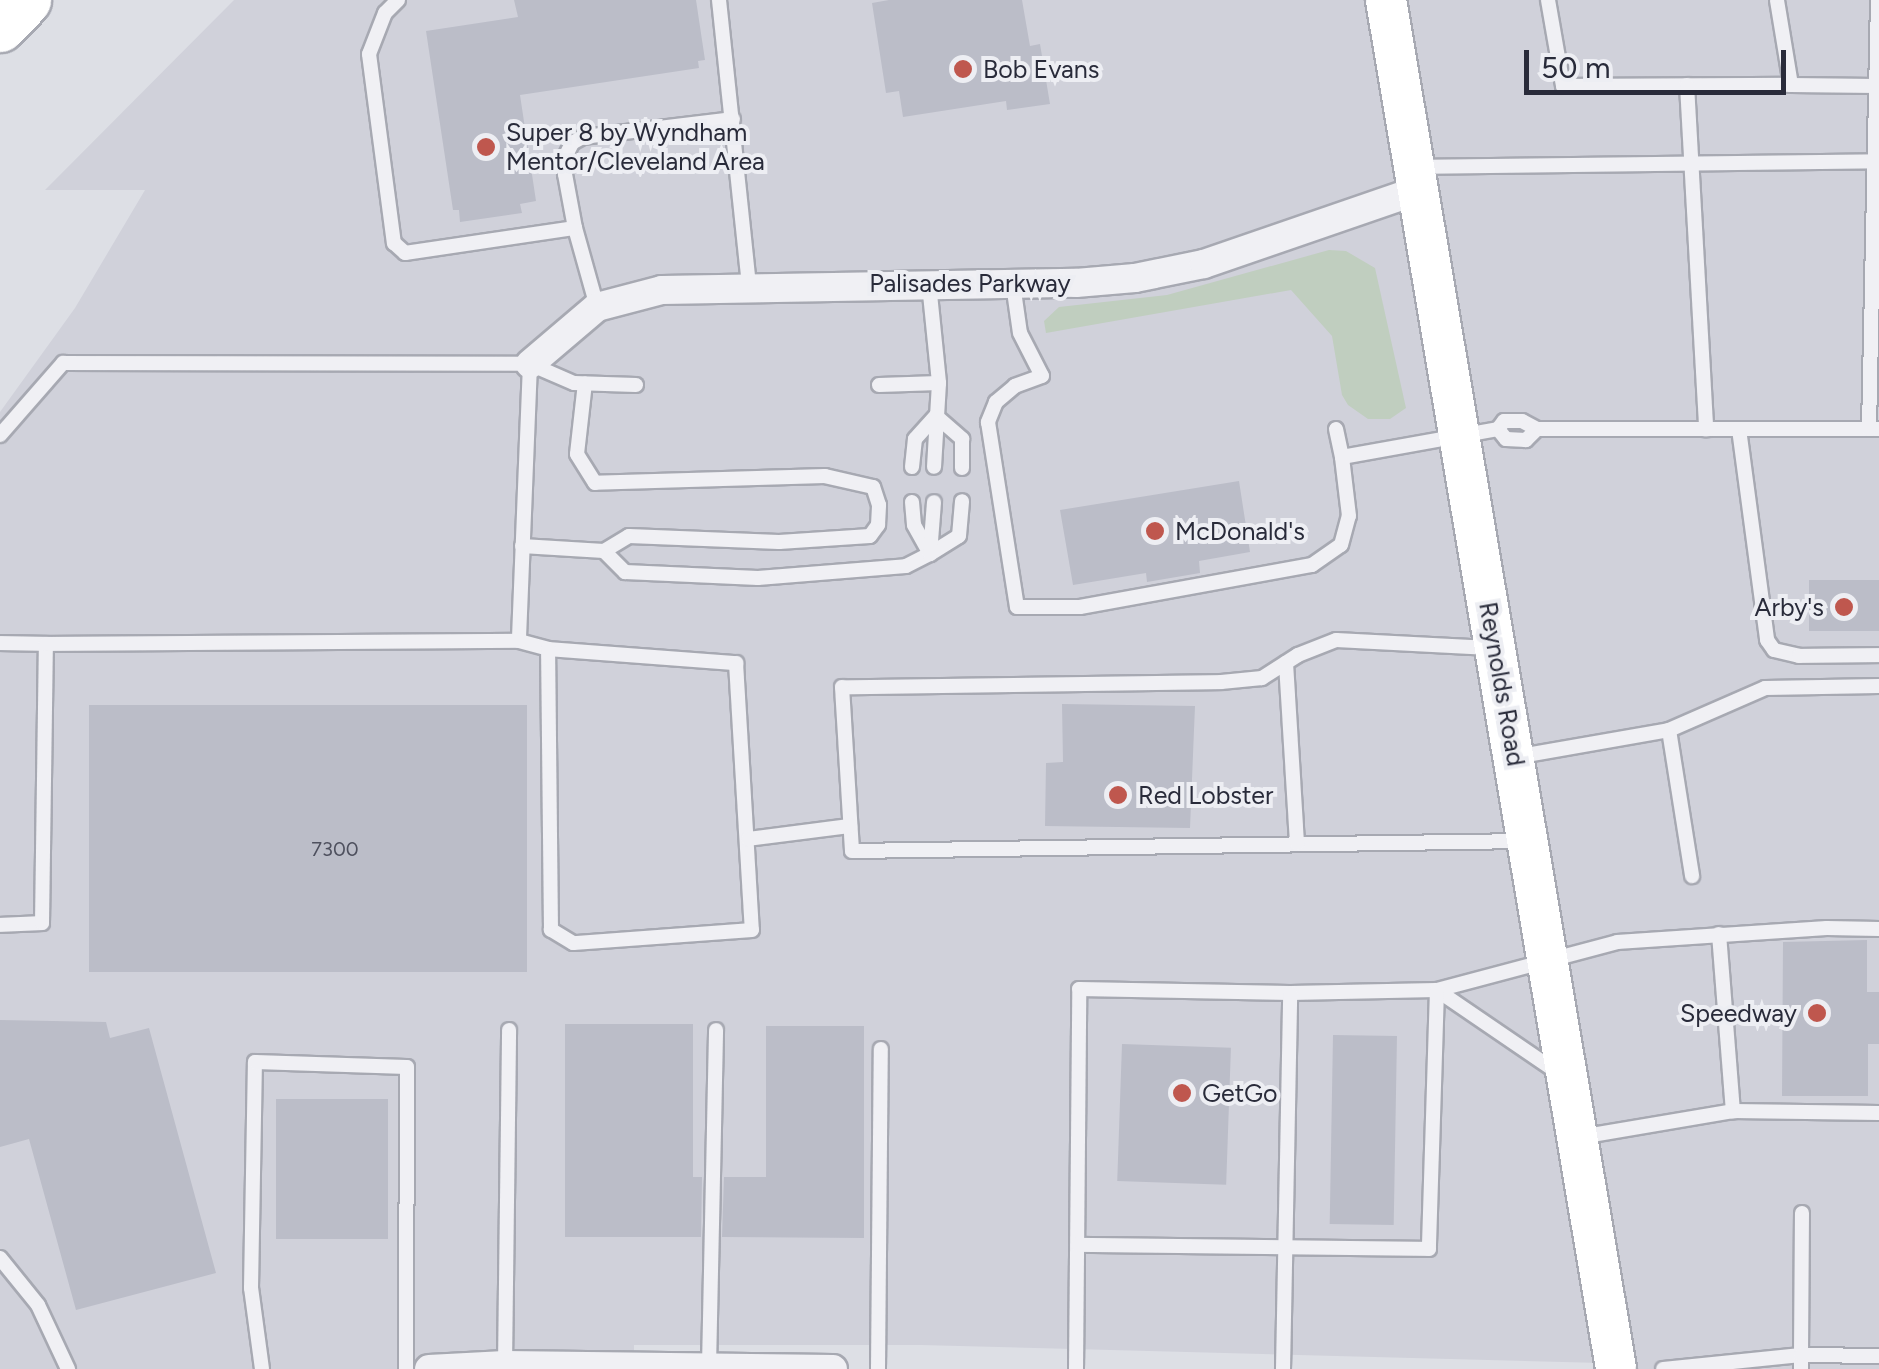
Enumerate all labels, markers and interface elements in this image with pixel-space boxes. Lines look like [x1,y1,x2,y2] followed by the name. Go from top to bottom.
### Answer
[1529,30,1792,92] scale bar
[1541,49,1610,86] text: 50 m
[983,54,1099,84] place label: Bob Evans
[952,58,974,80] marker: Bob Evans
[506,118,765,177] place label: Super 8 by Wyndham Mentor/Cleveland Area
[475,136,497,158] marker: Super 8 by Wyndham Mentor/Cleveland Area
[869,268,1071,298] street label: Palisades Parkway
[1175,516,1305,546] place label: McDonald's
[1144,520,1166,542] marker: McDonald's
[1755,592,1824,622] place label: Arby's
[1833,596,1855,618] marker: Arby's
[1473,600,1531,768] street label: Reynolds Road
[1138,780,1273,810] place label: Red Lobster
[1107,784,1129,806] marker: Red Lobster
[311,837,359,861] house number: 7300
[1680,998,1797,1028] place label: Speedway
[1806,1002,1828,1024] marker: Speedway
[1202,1078,1278,1108] place label: GetGo
[1171,1082,1193,1104] marker: GetGo

